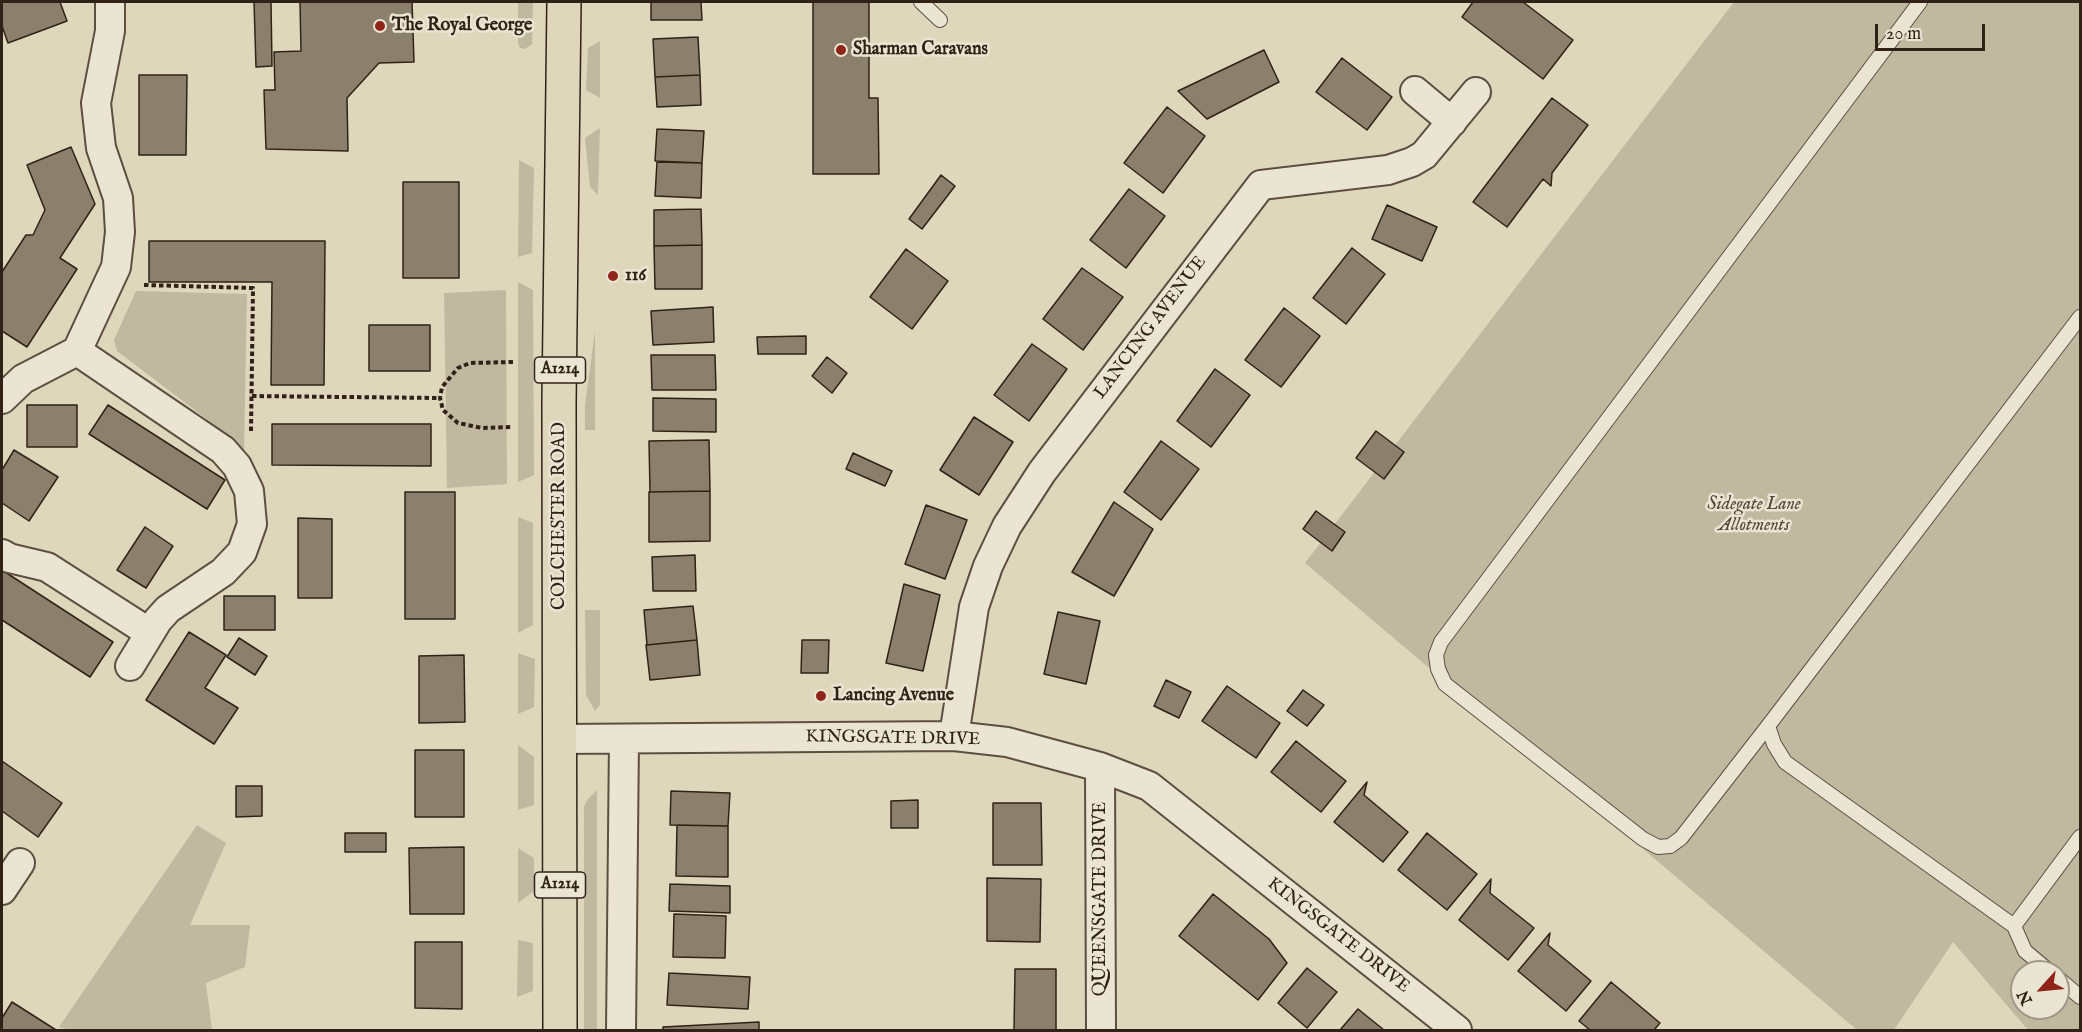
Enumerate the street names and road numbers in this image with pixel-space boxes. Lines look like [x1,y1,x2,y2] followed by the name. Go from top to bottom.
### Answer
[1090,252,1212,404] street label: LANCING AVENUE
[534,357,586,383] road number: A1214
[549,422,571,610] street label: COLCHESTER ROAD
[805,727,981,751] street label: KINGSGATE DRIVE
[1090,802,1112,996] street label: QUEENSGATE DRIVE
[534,872,586,898] road number: A1214
[1262,874,1414,998] street label: KINGSGATE DRIVE

